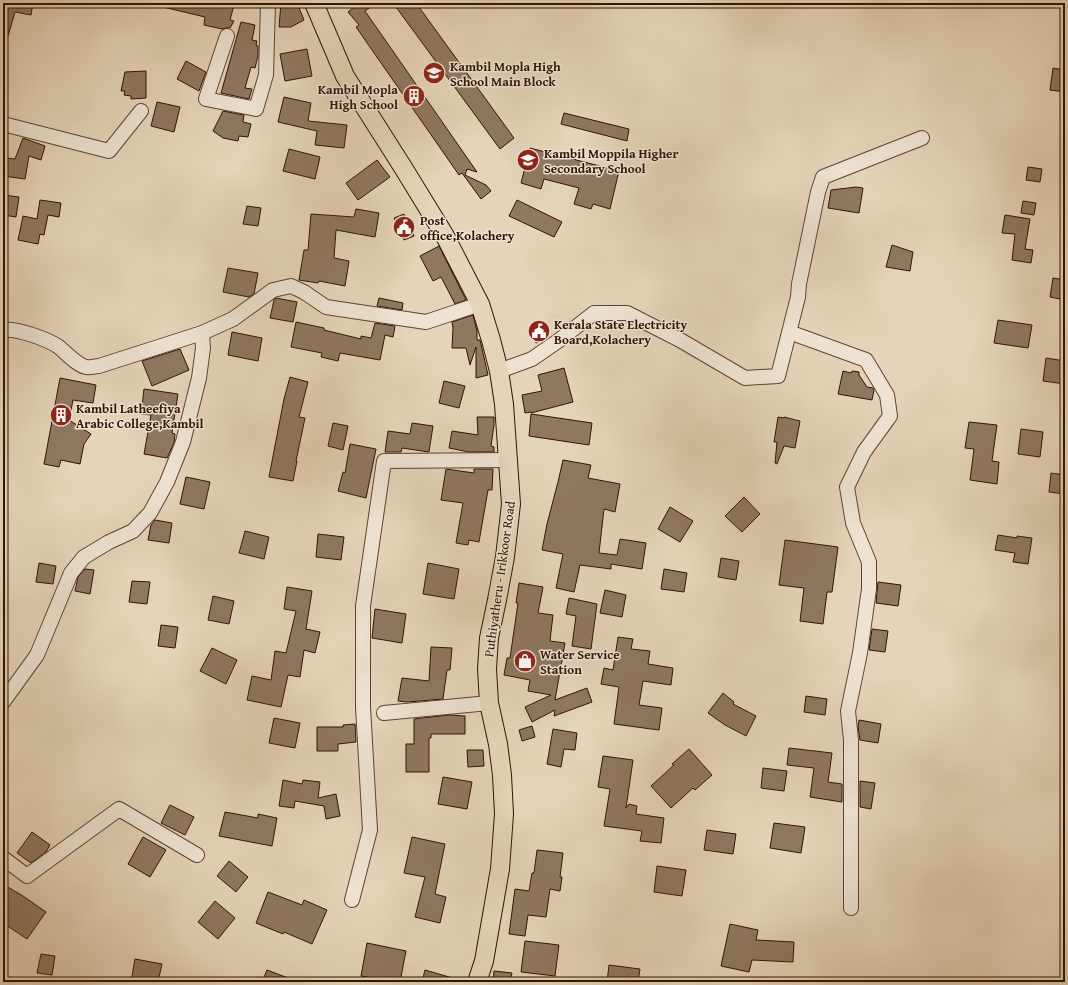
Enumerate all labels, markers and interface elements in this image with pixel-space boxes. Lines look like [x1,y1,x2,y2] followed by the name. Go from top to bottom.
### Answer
[450,57,561,91] place label: Kambil Mopla High School Main Block
[421,60,447,86] school or university icon: Kambil Mopla High School Main Block
[318,80,398,114] place label: Kambil Mopla High School
[401,83,427,109] building icon: Kambil Mopla High School
[544,144,678,178] place label: Kambil Moppila Higher Secondary School
[515,147,541,173] school or university icon: Kambil Moppila Higher Secondary School
[420,211,515,245] place label: Post office,Kolachery
[391,214,417,240] public building icon: Post office,Kolachery
[554,315,687,349] place label: Kerala State Electricity Board,Kolachery
[526,318,552,344] public building icon: Kerala State Electricity Board,Kolachery
[76,399,204,433] place label: Kambil Latheefiya Arabic College,Kambil
[48,402,74,428] building icon: Kambil Latheefiya Arabic College,Kambil
[479,500,520,658] street label: Puthiyatheru - Irikkoor Road
[540,645,620,679] place label: Water Service Station
[512,648,538,674] shop icon: Water Service Station

